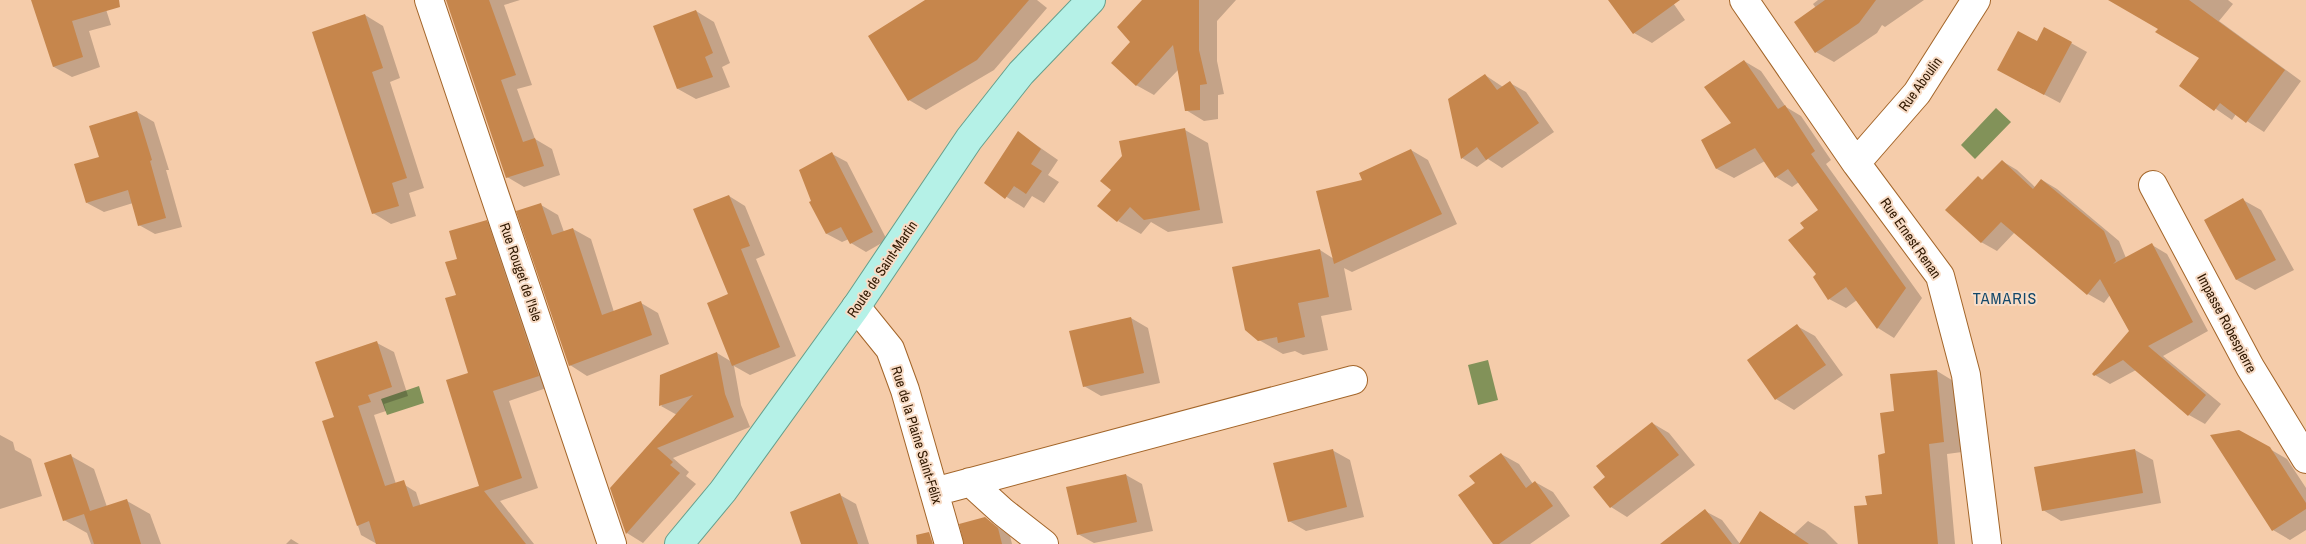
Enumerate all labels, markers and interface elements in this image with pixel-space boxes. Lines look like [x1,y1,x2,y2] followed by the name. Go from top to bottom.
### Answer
[1894,53,1946,115] street label: Rue Aboulin
[1877,194,1945,282] street label: Rue Ernest Renan
[843,217,921,321] street label: Route de Saint-Martin
[496,220,546,324] street label: Rue Rouget de l'Isle
[2193,270,2261,376] street label: Impasse Robespierre
[1973,287,2037,309] district label: TAMARIS
[887,364,947,506] street label: Rue de la Plaine Saint-Félix

